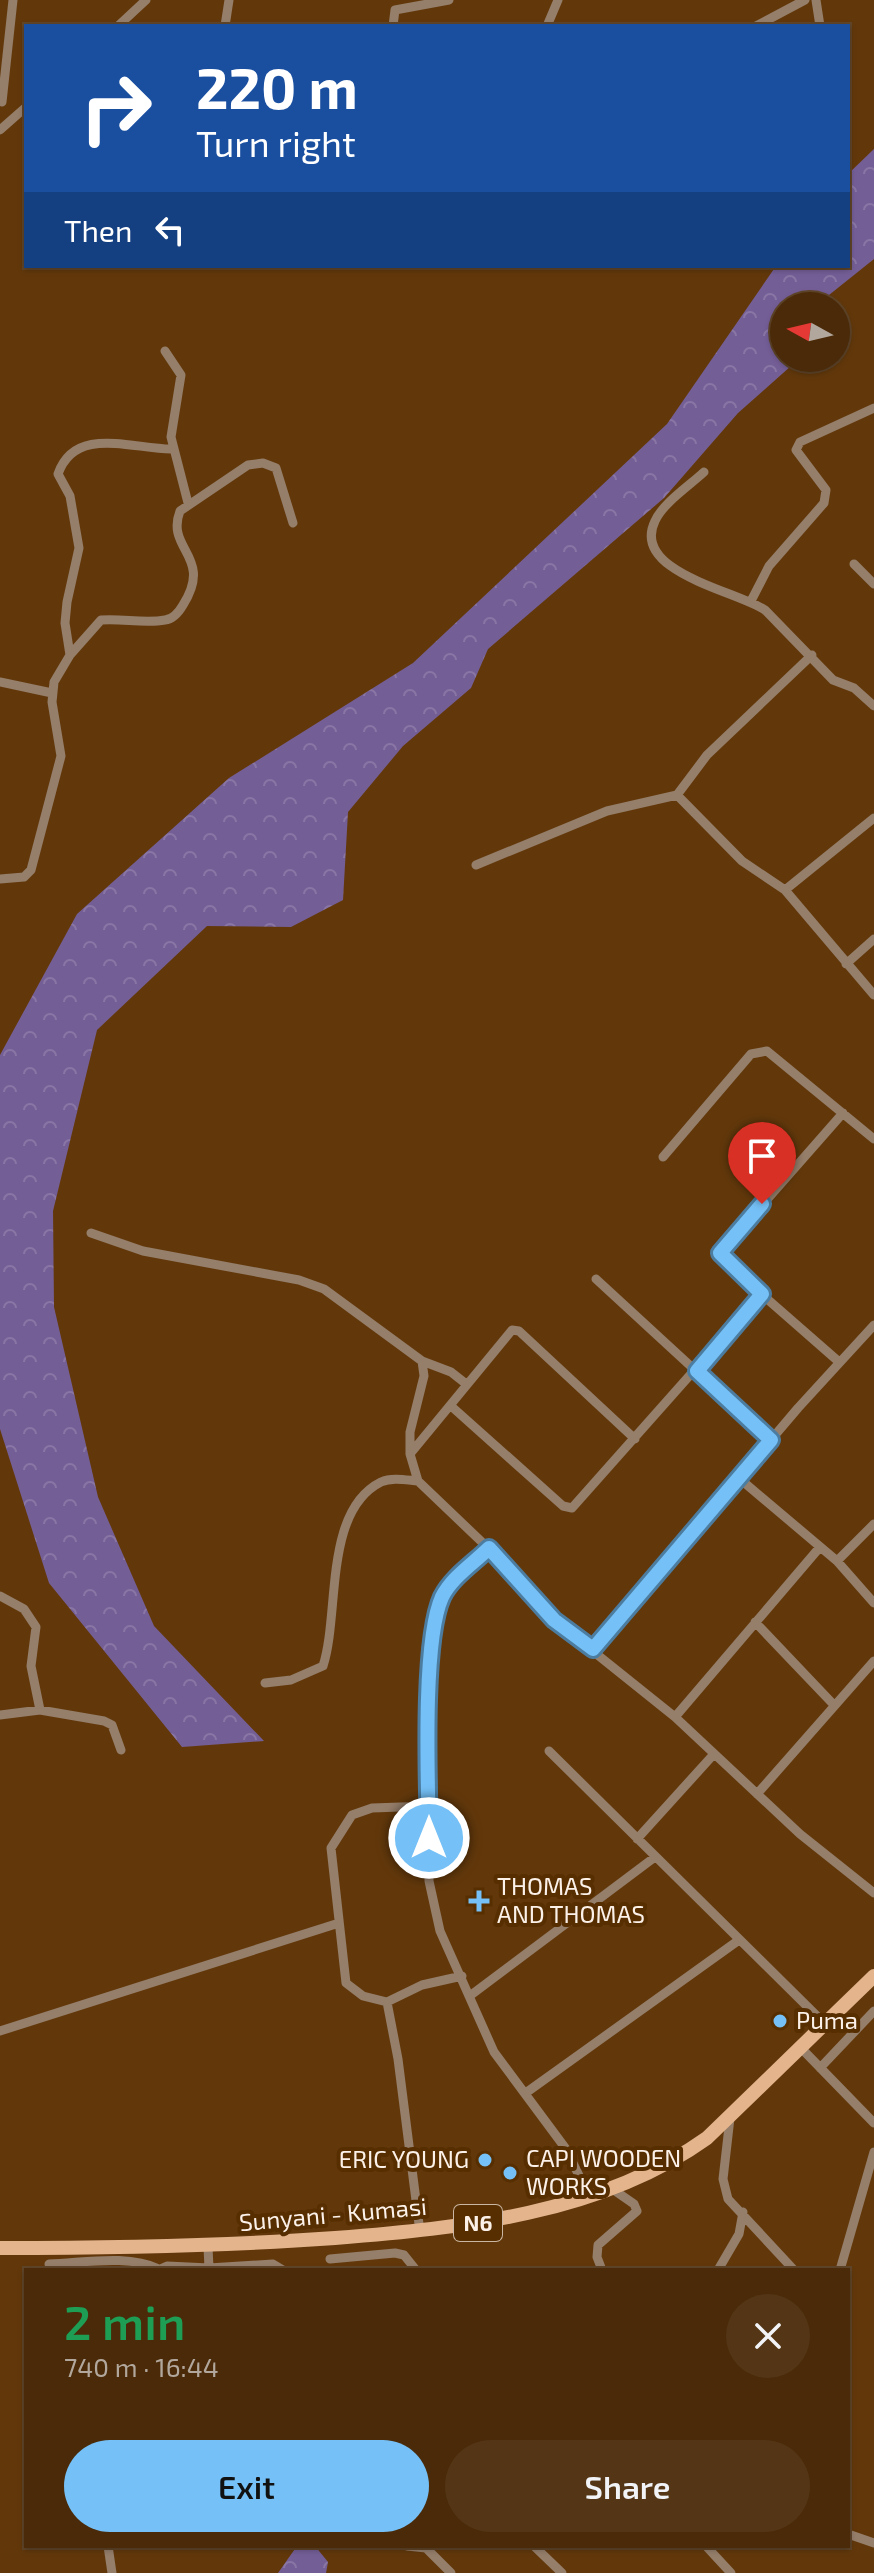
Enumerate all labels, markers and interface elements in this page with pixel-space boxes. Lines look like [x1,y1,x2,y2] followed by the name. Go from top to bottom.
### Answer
[196,53,358,120] text: 220 m
[64,56,168,160] icon: right
[196,121,356,164] text: Turn right
[148,208,192,252] icon: left
[64,212,132,248] text: Then
[770,292,850,372] north arrow
[770,292,850,372] map controls
[728,1122,796,1204] pin
[740,1134,784,1178] icon: arrive
[387,1796,471,1880] position arrow
[497,1871,645,1928] place label: THOMAS AND THOMAS
[468,1890,490,1912] marker: THOMAS AND THOMAS
[796,2005,858,2034] place label: Puma
[771,2012,789,2030] marker: Puma
[526,2143,681,2200] place label: CAPI WOODEN WORKS
[339,2144,469,2173] place label: ERIC YOUNG
[476,2151,494,2169] marker: ERIC YOUNG
[501,2164,519,2182] marker: CAPI WOODEN WORKS
[238,2191,428,2236] street label: Sunyani - Kumasi
[454,2205,502,2241] road number: N6
[64,2292,185,2350] text: 2 min
[726,2294,810,2378] button: close
[64,2351,219,2382] text: 740 m · 16:44
[64,2440,429,2532] button: Exit
[445,2440,810,2532] button: Share

